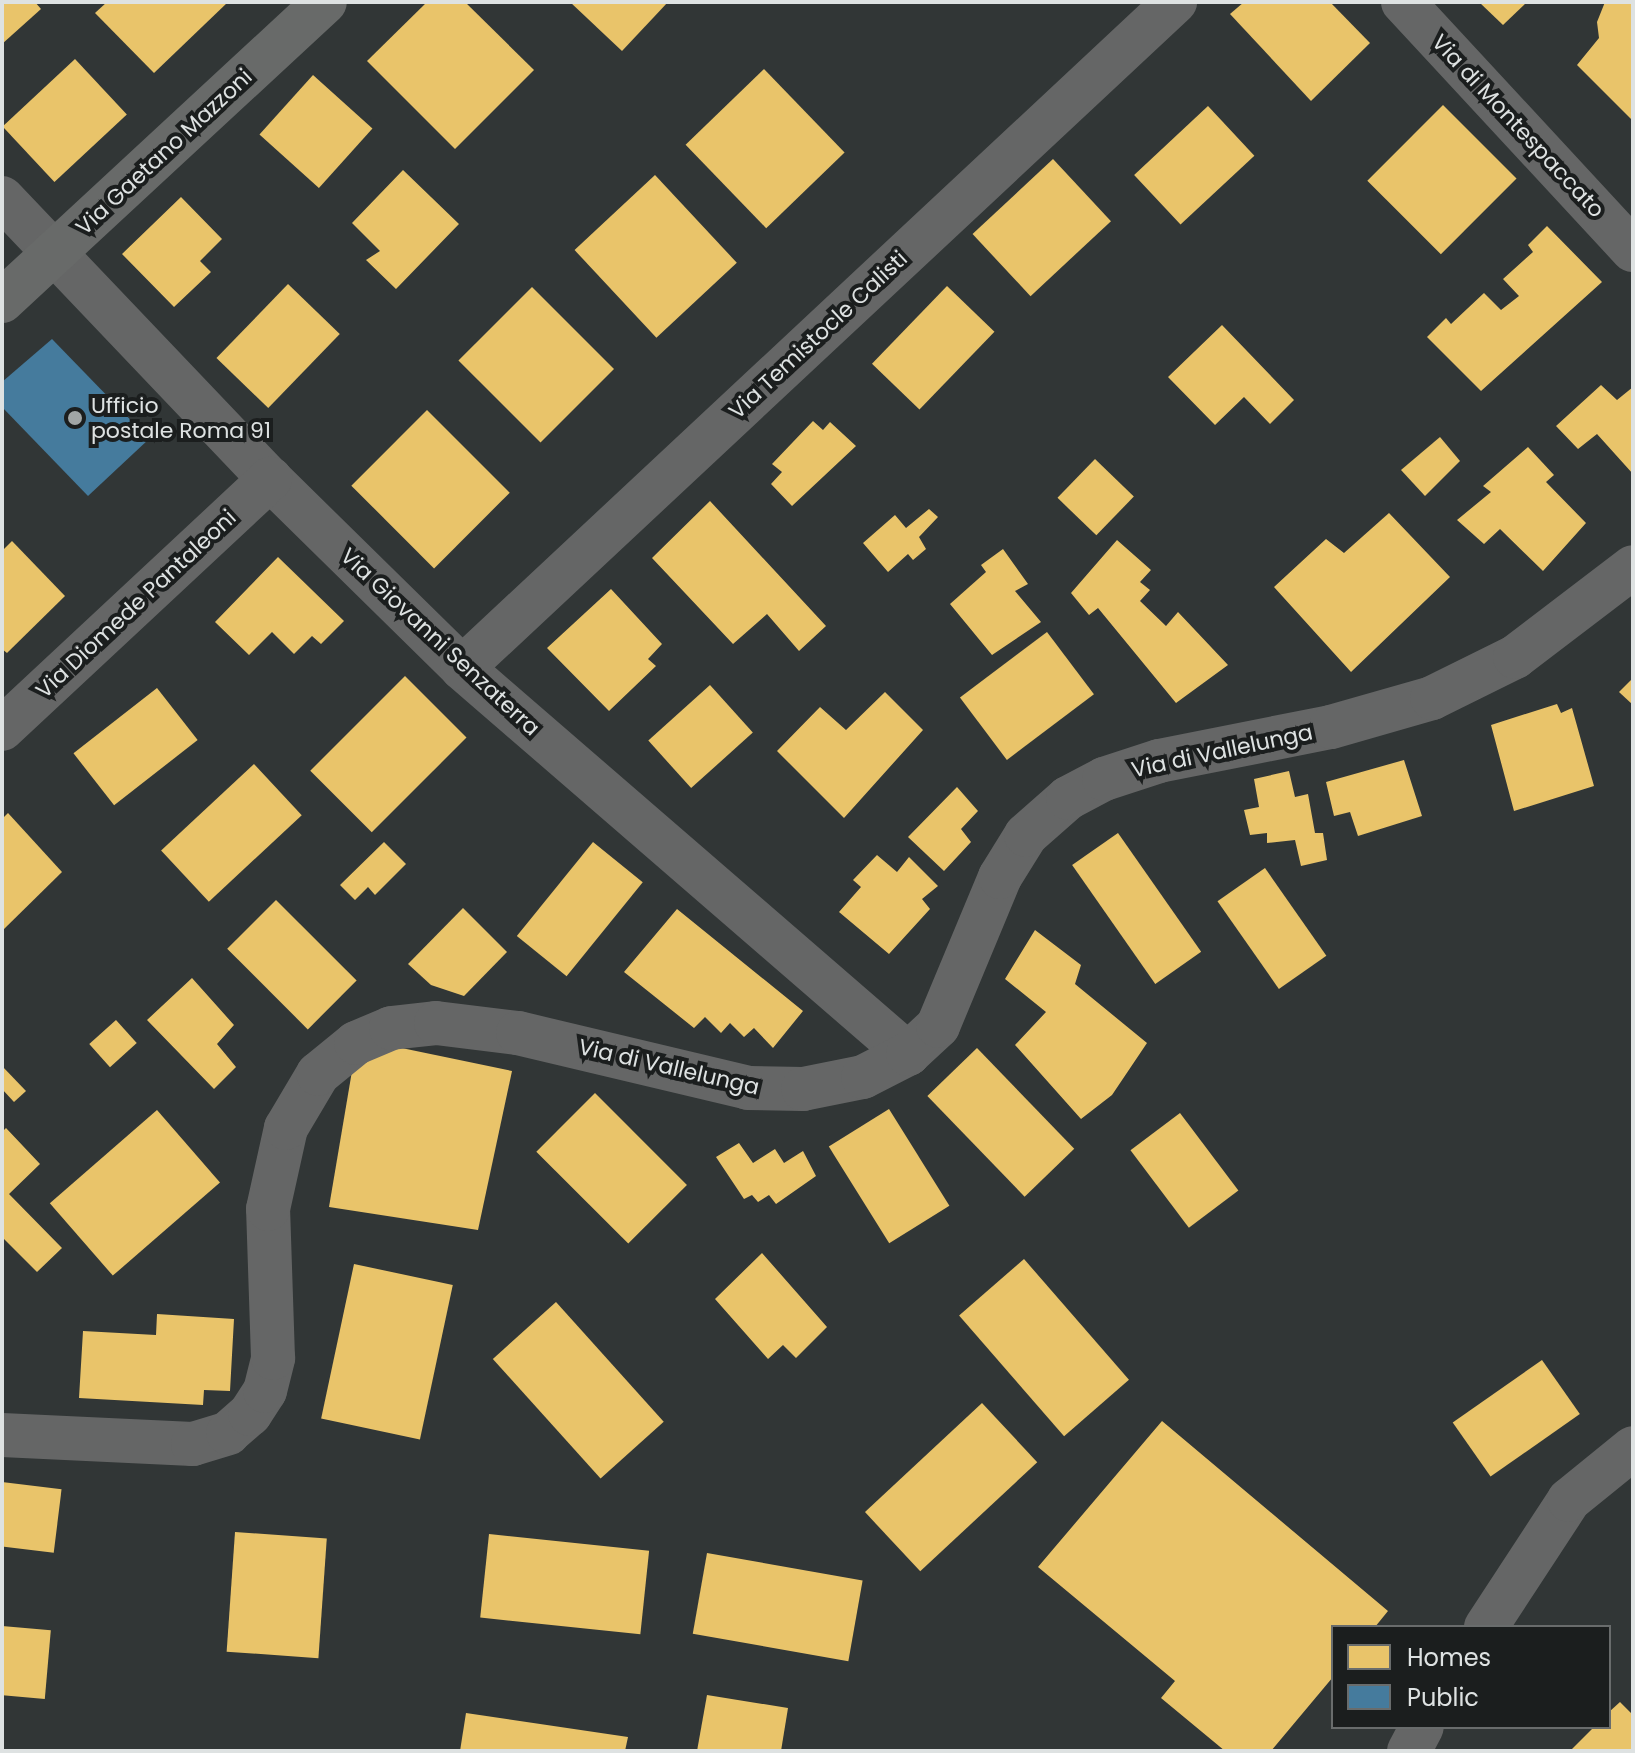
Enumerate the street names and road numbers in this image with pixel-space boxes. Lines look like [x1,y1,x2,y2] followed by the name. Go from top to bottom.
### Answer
[1426,29,1610,223] street label: Via di Montespaccato
[71,64,257,240] street label: Via Gaetano Mazzoni
[723,246,913,424] street label: Via Temistocle Calisti
[30,504,242,704] street label: Via Diomede Pantaleoni
[335,543,545,741] street label: Via Giovanni Senzaterra
[1129,719,1315,783] street label: Via di Vallelunga
[576,1033,762,1101] street label: Via di Vallelunga

